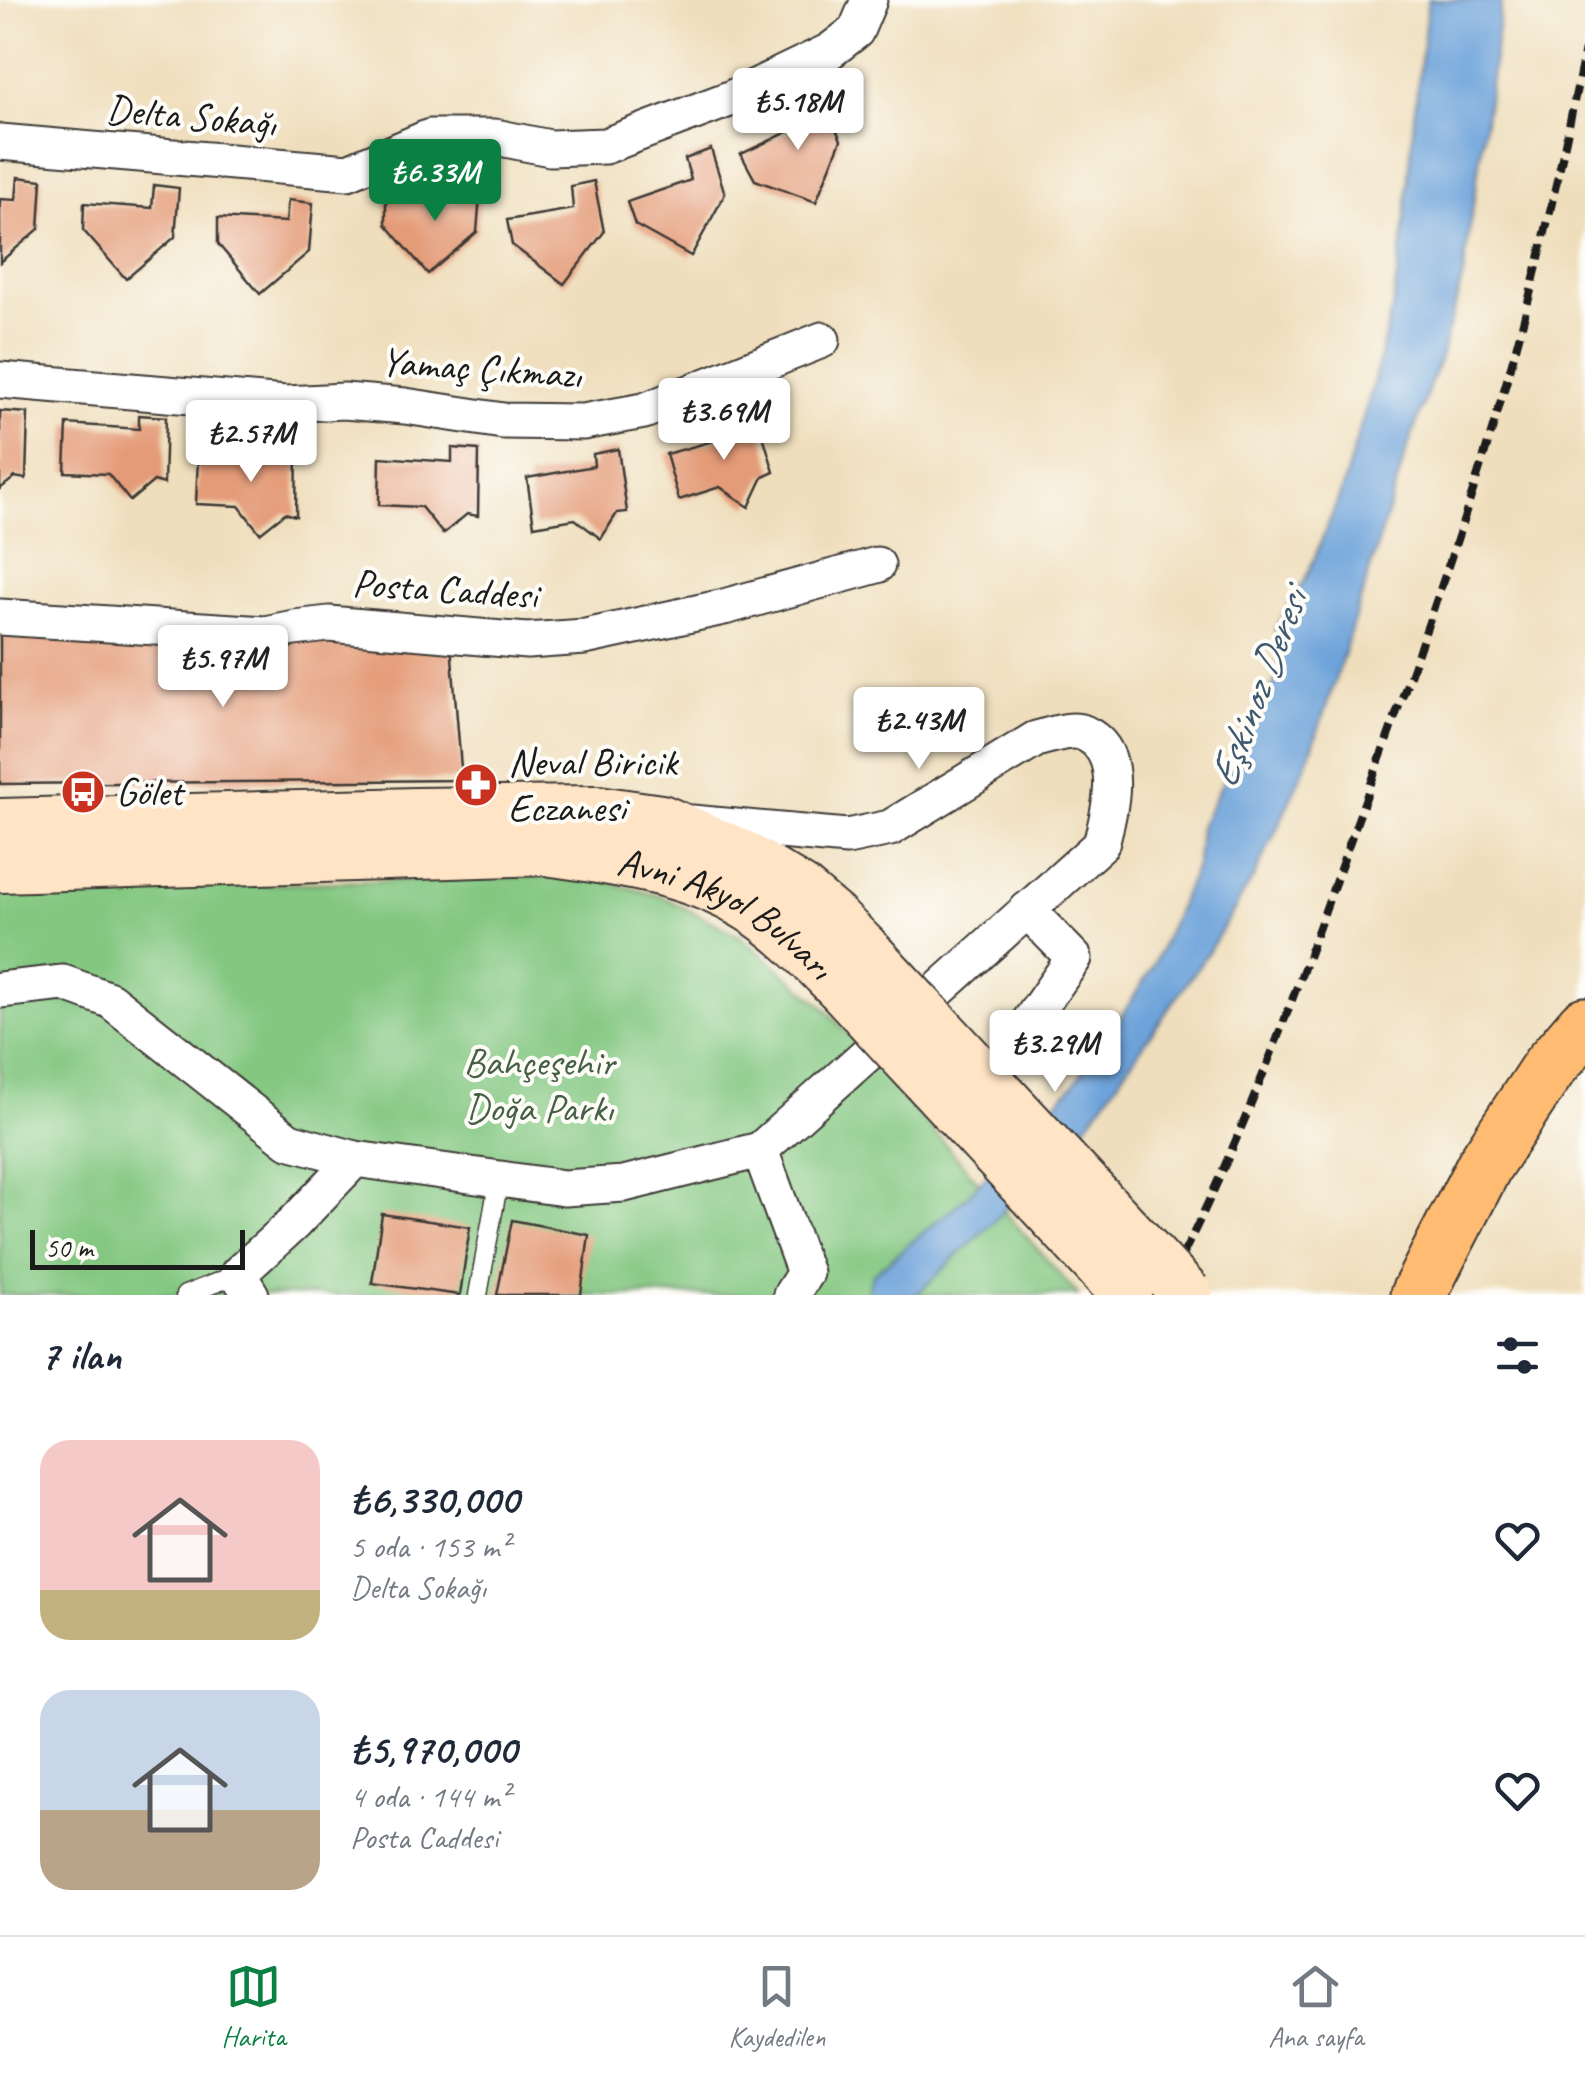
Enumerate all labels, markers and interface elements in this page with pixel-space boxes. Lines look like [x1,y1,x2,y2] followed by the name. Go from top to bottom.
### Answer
[717,68,879,153] pin: ₺5.18M
[755,80,841,121] text: ₺5.18M
[104,84,279,148] street label: Delta Sokağı
[354,139,516,224] pin: ₺6.33M
[391,151,479,192] text: ₺6.33M
[379,336,584,400] street label: Yamaç Çıkmazı
[643,378,805,463] pin: ₺3.69M
[680,390,768,431] text: ₺3.69M
[170,400,332,485] pin: ₺2.57M
[208,412,294,453] text: ₺2.57M
[351,558,544,621] street label: Posta Caddesi
[1196,574,1323,795] water label: Eşkinoz Deresi
[142,625,304,710] pin: ₺5.97M
[180,637,266,678] text: ₺5.97M
[838,687,1000,772] pin: ₺2.43M
[875,699,963,740] text: ₺2.43M
[508,737,680,833] place label: Neval Biricik Eczanesi
[453,762,499,808] pharmacy icon: Neval Biricik Eczanesi
[116,767,186,817] place label: Gölet
[60,769,106,815] bus stop icon: Gölet
[613,837,846,991] street label: Avni Akyol Bulvarı
[974,1010,1136,1095] pin: ₺3.29M
[1012,1022,1098,1063] text: ₺3.29M
[463,1037,617,1133] park label: Bahçeşehir Doğa Parkı
[30,1225,245,1270] scale bar
[45,1230,93,1265] text: 50 m
[1490,1328,1545,1383] icon: filters
[40,1329,121,1382] text: 7 ilan
[350,1473,519,1526] text: ₺6,330,000
[120,1480,240,1600] icon: home
[1490,1513,1545,1568] icon: heart
[350,1526,509,1567] text: 5 oda · 153 m²
[350,1567,486,1608] text: Delta Sokağı
[350,1723,517,1776] text: ₺5,970,000
[120,1730,240,1850] icon: home
[1490,1763,1545,1818] icon: heart
[350,1776,509,1817] text: 4 oda · 144 m²
[350,1817,498,1858] text: Posta Caddesi
[221,1959,286,2054] tab: Harita
[728,1959,825,2054] tab: Kaydedilen
[1268,1959,1364,2054] tab: Ana sayfa

